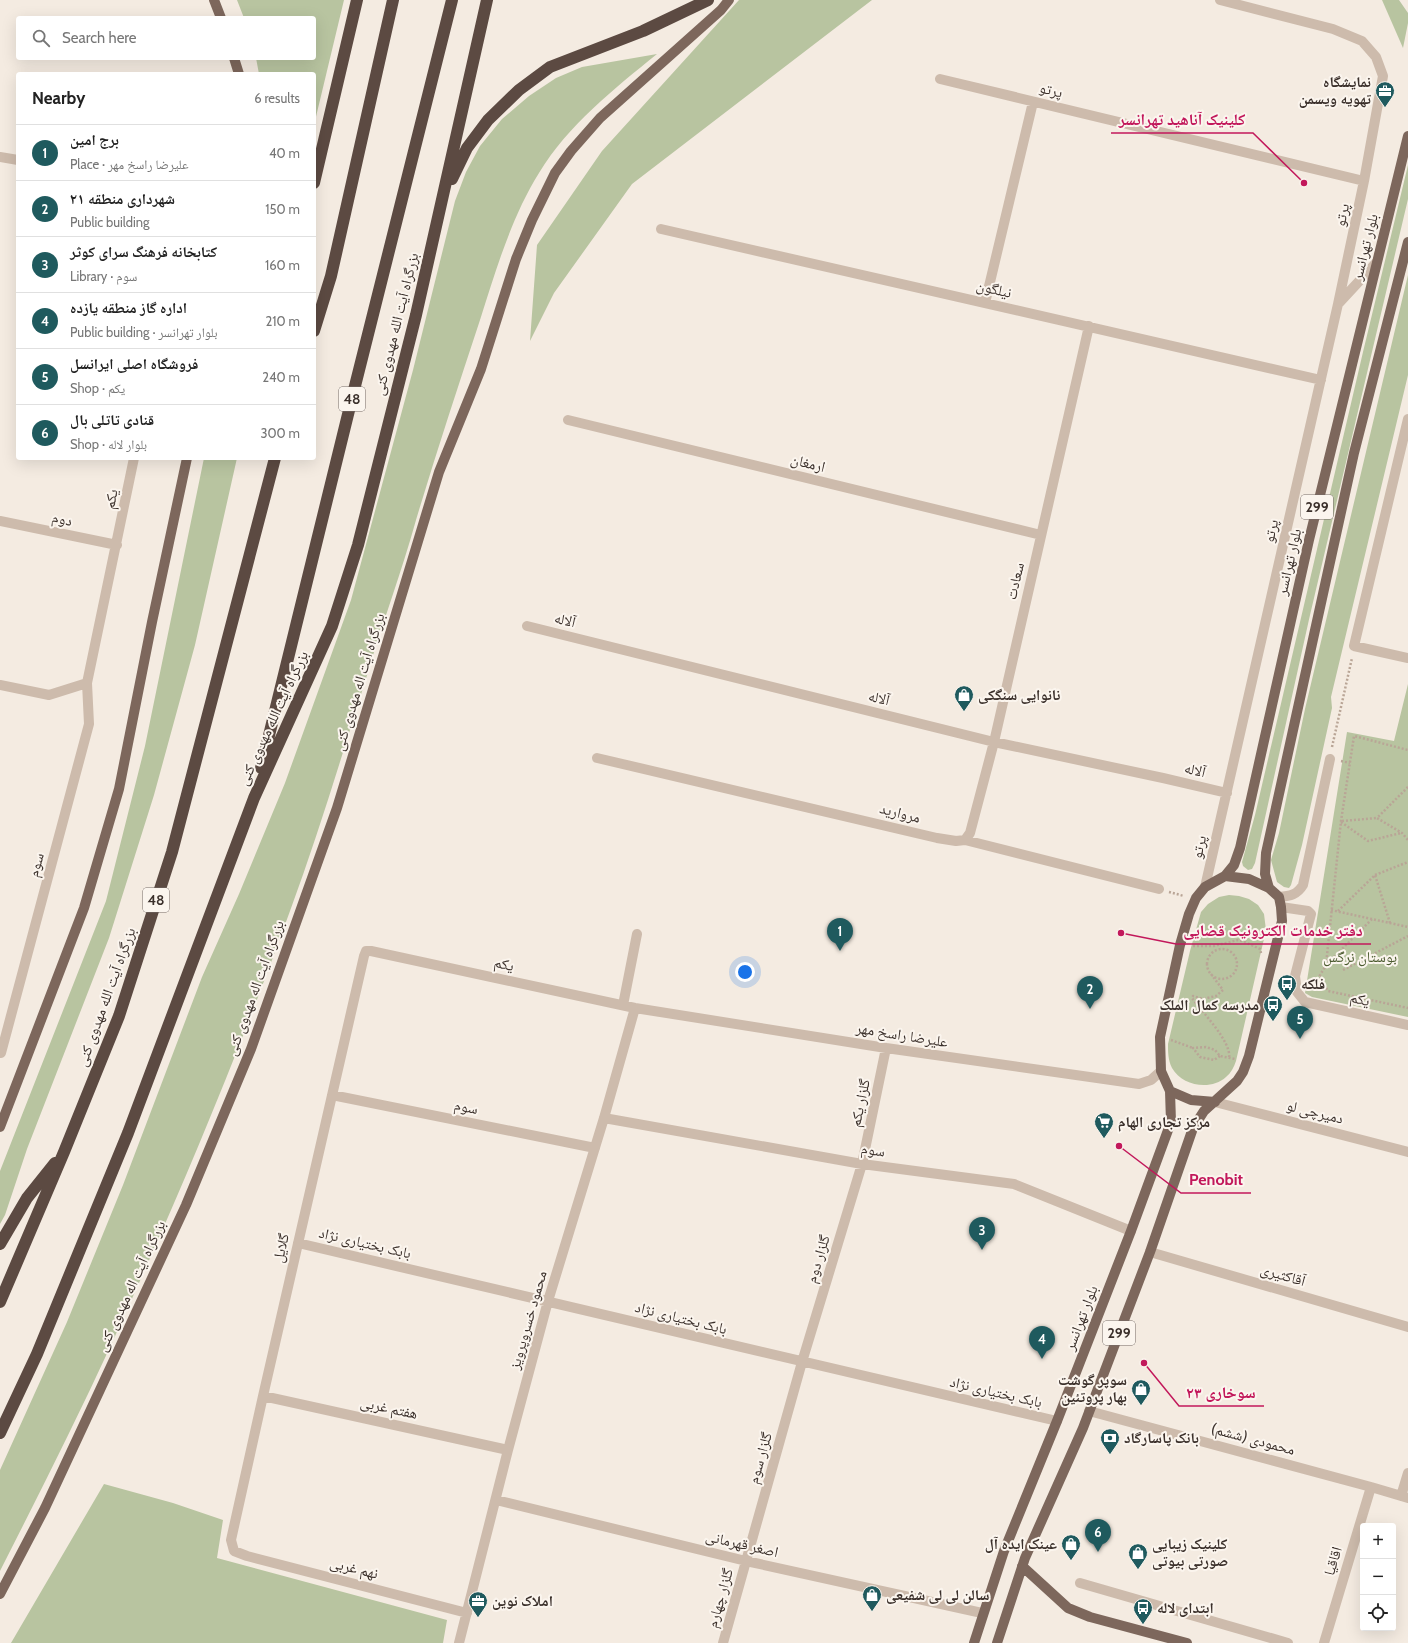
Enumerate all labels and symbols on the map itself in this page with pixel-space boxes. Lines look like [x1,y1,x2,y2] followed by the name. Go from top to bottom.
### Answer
[1299,73,1371,108] place label: نمایشگاه تهویه ویسمن
[1037,78,1065,102] street label: پرتو
[1374,80,1396,108] office icon: نمایشگاه تهویه ویسمن
[1111,105,1253,133] callout: کلینیک آناهید تهرانسر
[1118,110,1245,129] text: کلینیک آناهید تهرانسر
[1331,202,1353,228] street label: پرتو
[1348,212,1382,283] street label: بلوار تهرانسر
[370,251,423,397] street label: بزرگراه آیت الله مهدوی کنی
[974,276,1014,303] street label: نیلگون
[339,387,365,411] road number: 48
[789,450,827,477] street label: ارمغان
[100,487,123,511] street label: یکم
[1301,495,1333,519] road number: 299
[50,508,74,531] street label: دوم
[1260,518,1283,544] street label: پرتو
[1272,527,1305,598] street label: بلوار تهرانسر
[1002,561,1028,601] street label: سعادت
[552,609,579,632] street label: آلاله
[330,611,389,753] street label: بزرگراه آیت اله مهدوی کنی
[234,648,313,789] street label: بزرگراه آیت الله مهدوی کنی
[953,684,975,712] shop icon: نانوایی سنگکی
[978,686,1060,704] place label: نانوایی سنگکی
[866,687,893,710] street label: آلاله
[1182,759,1209,782] street label: آلاله
[878,799,922,827] street label: مروارید
[1188,834,1211,860] street label: پرتو
[24,851,49,879] street label: سوم
[143,888,169,912] road number: 48
[1176,916,1371,944] callout: دفتر خدمات الکترونیک قضایی
[222,918,289,1059] street label: بزرگراه آیت اله مهدوی کنی
[827,918,853,951] pin: 1
[1183,921,1363,940] text: دفتر خدمات الکترونیک قضایی
[72,925,140,1069] street label: بزرگراه آیت الله مهدوی کنی
[1323,948,1397,967] park label: بوستان نرگس
[492,953,516,976] street label: یکم
[735,962,755,982] your location
[1276,973,1298,1001] bus stop icon: فلکه
[1301,975,1325,993] place label: فلکه
[1077,976,1103,1009] pin: 2
[1348,988,1372,1011] street label: یکم
[1262,994,1284,1022] bus stop icon: مدرسه کمال الملک
[1159,996,1259,1014] place label: مدرسه کمال الملک
[1287,1006,1313,1039] pin: 5
[854,1019,950,1052] street label: علیرضا راسخ مهر
[846,1077,875,1129] street label: گلزار یکم
[452,1096,480,1119] street label: سوم
[1284,1096,1345,1129] street label: دمیرچی لو
[1093,1111,1115,1139] supermarket icon: مرکز تجاری الهام
[1118,1113,1210,1132] place label: مرکز تجاری الهام
[860,1139,886,1162] street label: سوم
[1181,1165,1251,1193] callout: Penobit
[1189,1170,1244,1189] text: Penobit
[93,1217,170,1355] street label: بزرگراه آیت اله مهدوی کنی
[969,1217,995,1250] pin: 3
[317,1224,413,1263] street label: بابک بختیاری نژاد
[269,1231,294,1265] street label: گلایل
[802,1232,835,1285] street label: گلزار دوم
[1258,1260,1309,1291] street label: آقاکثیری
[505,1269,551,1372] street label: محمود خسروپرویز
[1060,1283,1102,1354] street label: بلوار تهرانسر
[633,1298,729,1339] street label: بابک بختیاری نژاد
[1103,1321,1135,1345] road number: 299
[1029,1326,1055,1359] pin: 4
[1058,1371,1127,1406] place label: سوپر گوشت بهار پروتئین
[948,1373,1044,1412] street label: بابک بختیاری نژاد
[1130,1378,1152,1406] shop icon: سوپر گوشت بهار پروتئین
[1179,1378,1264,1406] callout: سوخاری ۲۳
[1186,1383,1256,1402] text: سوخاری ۲۳
[358,1393,419,1424] street label: هفتم غربی
[1209,1419,1297,1460] street label: محمودی (ششم)
[1099,1427,1121,1455] bank icon: بانک پاسارگاد
[1124,1429,1199,1447] place label: بانک پاسارگاد
[744,1430,777,1486] street label: گلزار سوم
[1085,1519,1111,1552] pin: 6
[704,1527,780,1562] street label: اصغر قهرمانی
[1060,1533,1082,1561] shop icon: عینک ایده آل
[985,1535,1057,1553] place label: عینک ایده آل
[1152,1535,1228,1570] place label: کلینیک زیبایی صورتی بیوتی
[1127,1542,1149,1570] shop icon: کلینیک زیبایی صورتی بیوتی
[1320,1544,1346,1578] street label: اقاقیا
[328,1553,380,1584] street label: نهم غربی
[703,1566,738,1630] street label: گلزار چهارم
[861,1584,883,1612] shop icon: سالن لی لی شفیعی
[886,1586,990,1604] place label: سالن لی لی شفیعی
[467,1590,489,1618] office icon: املاک نوین
[492,1592,553,1610] place label: املاک نوین
[1132,1597,1154,1625] bus stop icon: ابتدای لاله
[1157,1599,1214,1617] place label: ابتدای لاله

